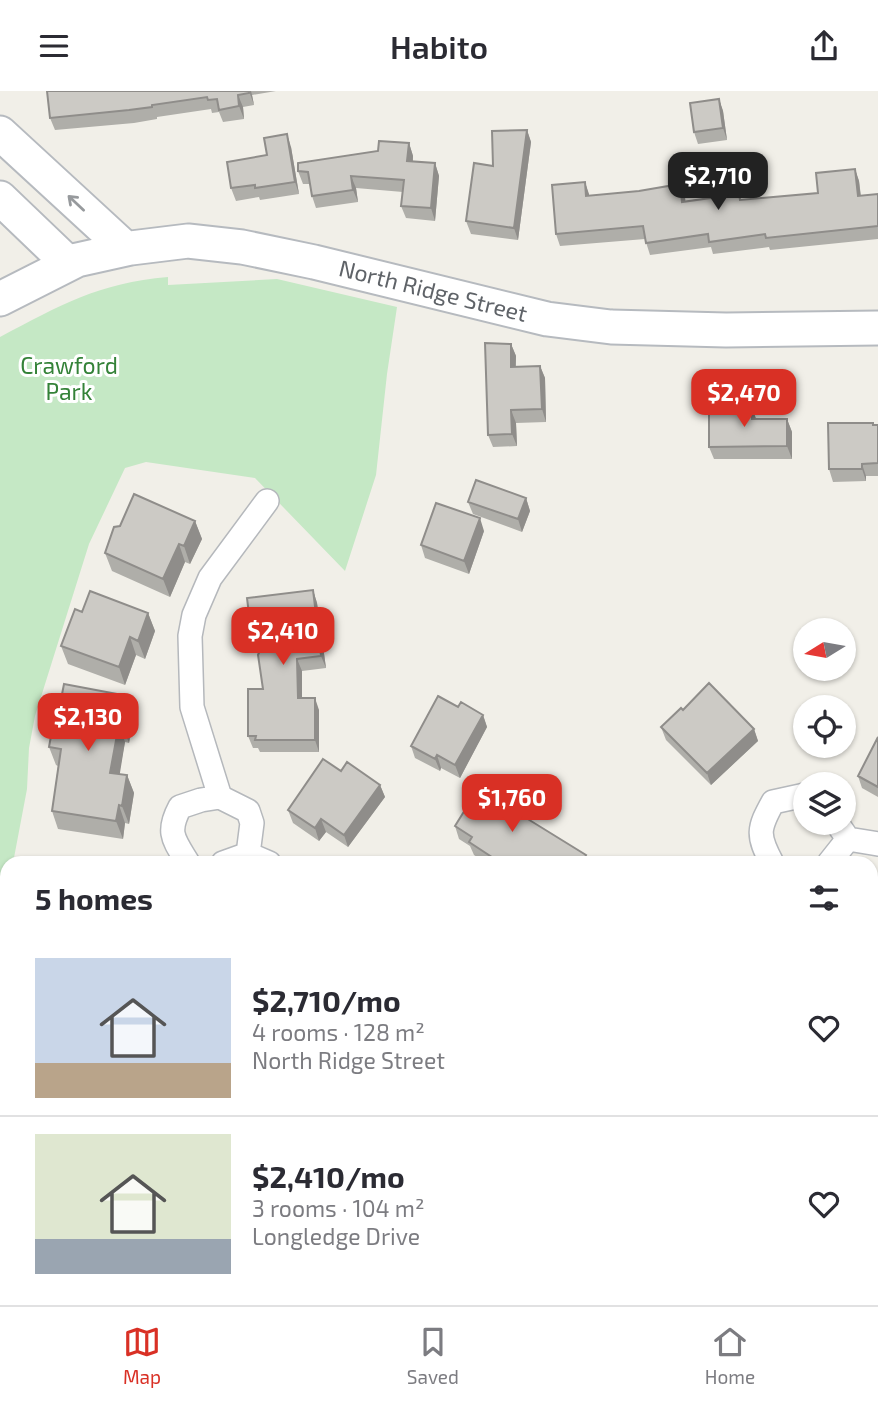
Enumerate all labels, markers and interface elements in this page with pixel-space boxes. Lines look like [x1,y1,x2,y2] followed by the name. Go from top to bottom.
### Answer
[35,27,73,65] icon: menu
[390,27,488,65] text: Habito
[805,27,843,65] icon: share
[661,152,775,212] pin: $2,710
[684,161,752,189] text: $2,710
[68,194,85,211] one-way arrow
[336,253,530,327] street label: North Ridge Street
[20,351,118,405] park label: Crawford Park
[687,369,801,429] pin: $2,470
[707,378,781,406] text: $2,470
[226,607,340,667] pin: $2,410
[247,616,319,644] text: $2,410
[793,618,856,681] north arrow
[793,618,856,835] map controls
[31,693,145,753] pin: $2,130
[793,695,856,758] button: locate
[54,702,122,730] text: $2,130
[793,772,856,835] button: layers
[455,775,569,834] pin: $1,760
[478,783,546,811] text: $1,760
[805,879,843,917] icon: filters
[35,880,153,916] text: 5 homes
[252,982,401,1018] text: $2,710/mo
[91,986,175,1070] icon: home
[805,1009,843,1047] icon: heart
[252,1018,425,1046] text: 4 rooms · 128 m²
[252,1046,445,1074] text: North Ridge Street
[252,1158,405,1194] text: $2,410/mo
[91,1162,175,1246] icon: home
[805,1185,843,1223] icon: heart
[252,1194,424,1222] text: 3 rooms · 104 m²
[252,1222,420,1250] text: Longledge Drive
[123,1323,161,1388] tab: Map
[407,1323,459,1388] tab: Saved
[705,1323,755,1388] tab: Home

